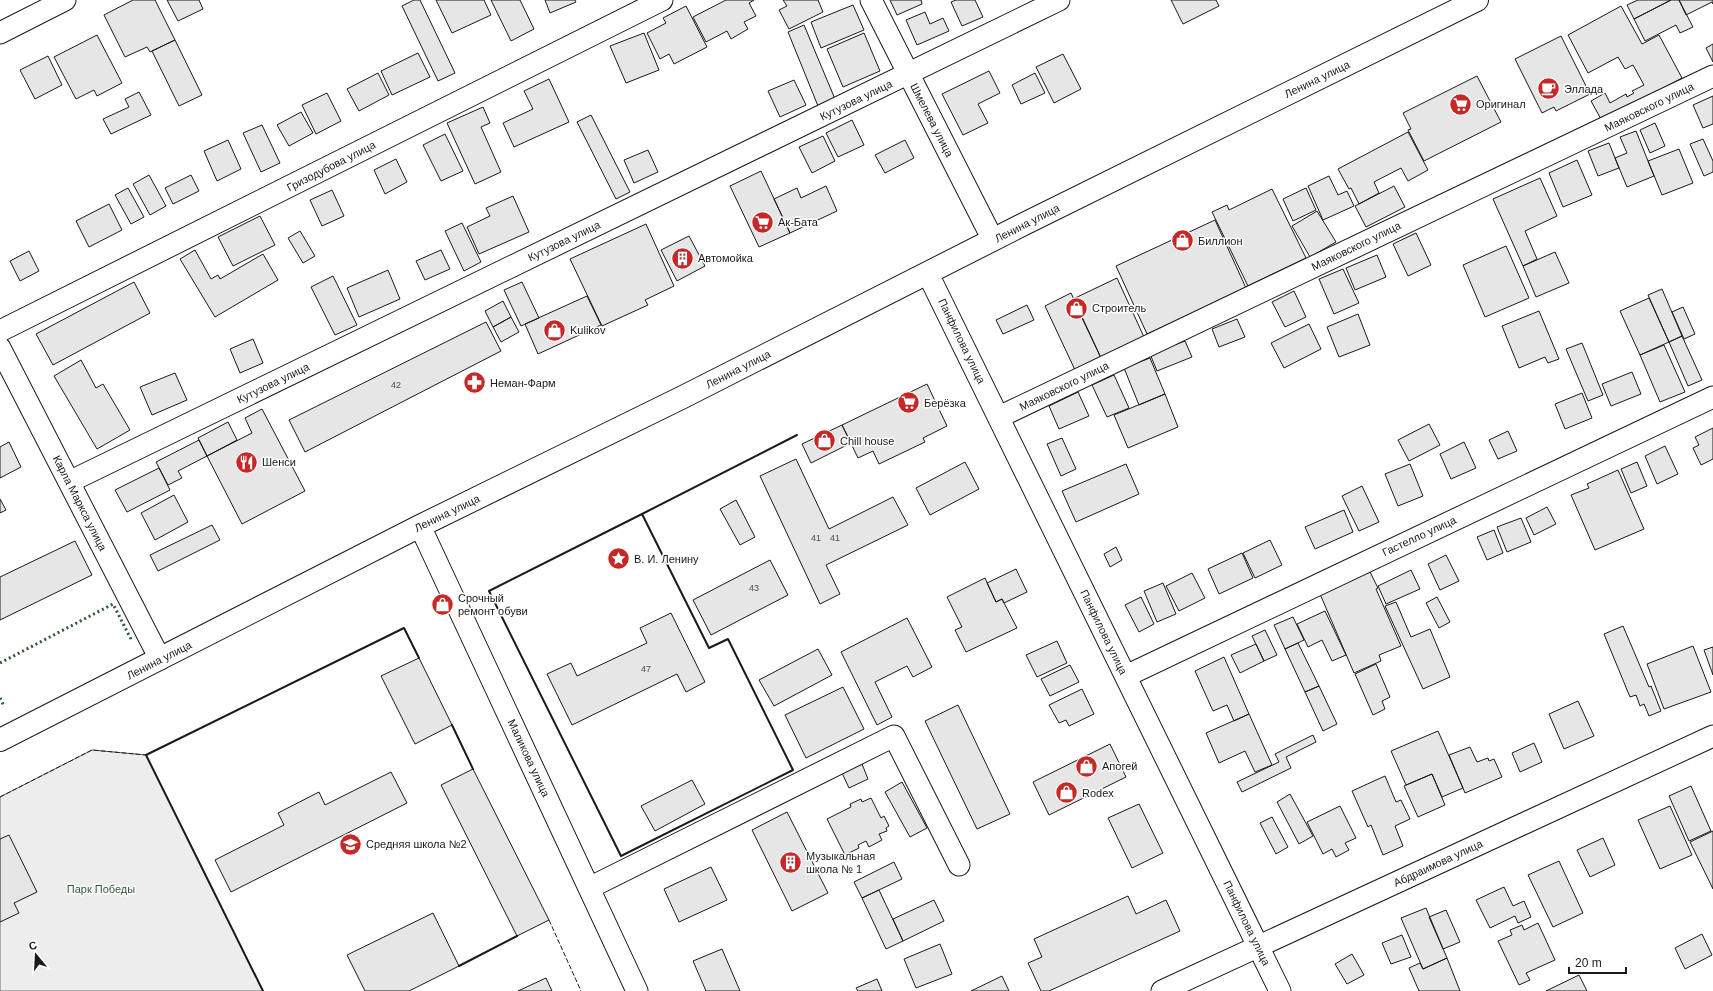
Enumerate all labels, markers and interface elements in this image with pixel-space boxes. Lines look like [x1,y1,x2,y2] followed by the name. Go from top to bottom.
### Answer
[1282,58,1352,100] street label: Ленина улица
[1535,76,1561,102] cafe icon: Эллада
[818,77,895,123] street label: Кутузова улица
[1602,80,1696,134] street label: Маяковского улица
[908,81,956,160] street label: Шмелева улица
[1564,83,1604,95] place label: Эллада
[1447,91,1473,117] supermarket icon: Оригинал
[1476,98,1526,110] place label: Оригинал
[285,138,378,194] street label: Гризодубова улица
[993,201,1062,244] street label: Ленина улица
[750,209,776,235] supermarket icon: Ак-Бата
[778,216,819,228] place label: Ак-Бата
[526,218,603,264] street label: Кутузова улица
[1309,219,1403,273] street label: Маяковского улица
[1170,228,1196,254] shop icon: Биллион
[1198,235,1243,247] place label: Биллион
[670,245,696,271] building icon: Автомойка
[698,252,754,264] place label: Автомойка
[1064,295,1090,321] shop icon: Строитель
[936,297,988,386] street label: Панфилова улица
[1092,302,1146,314] place label: Строитель
[541,317,567,343] shop icon: Kulikov
[570,324,606,336] place label: Kulikov
[704,347,773,390] street label: Ленина улица
[1017,359,1111,413] street label: Маяковского улица
[235,360,312,406] street label: Кутузова улица
[461,370,487,396] pharmacy icon: Неман-Фарм
[490,377,556,389] place label: Неман-Фарм
[391,380,401,390] house number: 42
[896,390,922,416] supermarket icon: Берёзка
[924,397,967,409] place label: Берёзка
[811,428,837,454] shop icon: Chill house
[840,435,894,447] place label: Chill house
[233,449,259,475] restaurant icon: Шенси
[51,453,110,553] street label: Карла Маркса улица
[262,456,296,468] place label: Шенси
[412,492,482,534] street label: Ленина улица
[1380,513,1459,558] street label: Гастелло улица
[811,533,821,543] house number: 41
[830,533,840,543] house number: 41
[605,546,631,572] place icon: В. И. Ленину
[634,553,699,565] place label: В. И. Ленину
[749,583,759,593] house number: 43
[1078,588,1130,677] street label: Панфилова улица
[429,591,455,617] shop icon: Срочный ремонт обуви
[458,592,528,617] place label: Срочный ремонт обуви
[125,638,194,681] street label: Ленина улица
[641,664,651,674] house number: 47
[506,717,553,799] street label: Маликова улица
[1074,753,1100,779] shop icon: Апогей
[1102,760,1137,772] place label: Апогей
[1053,780,1079,806] shop icon: Rodex
[1082,787,1114,799] place label: Rodex
[338,831,364,857] school or university icon: Средняя школа №2
[1392,837,1485,889] street label: Абдраимова улица
[366,838,467,850] place label: Средняя школа №2
[777,849,803,875] building icon: Музыкальная школа № 1
[806,850,875,875] place label: Музыкальная школа № 1
[1221,879,1273,968] street label: Панфилова улица
[67,883,135,895] park label: Парк Победы
[16,935,56,975] north arrow
[27,939,39,952] text: С
[1569,949,1626,975] scale bar
[1575,956,1602,970] text: 20 m

